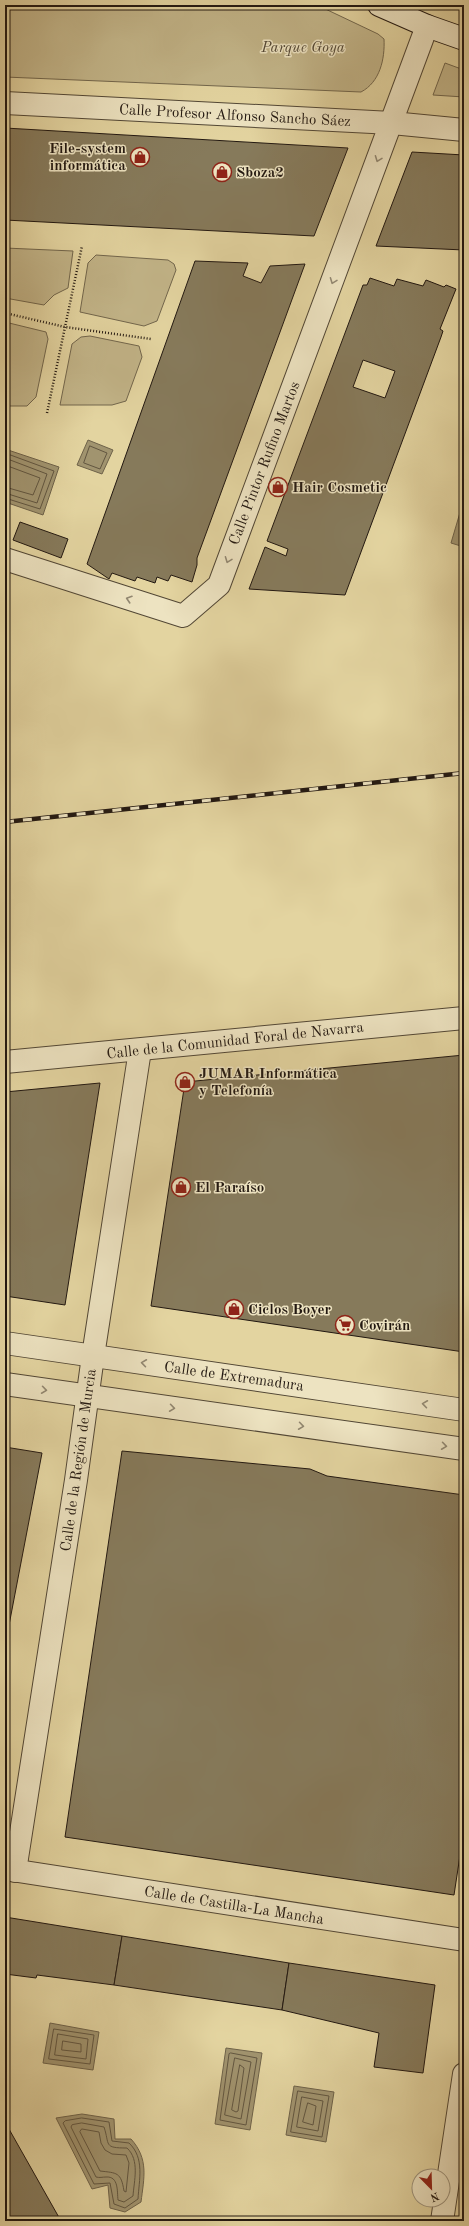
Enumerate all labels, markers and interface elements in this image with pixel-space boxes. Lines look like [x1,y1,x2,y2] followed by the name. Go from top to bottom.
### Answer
[260,41,345,56] park label: Parque Goya
[119,103,351,130] street label: Calle Profesor Alfonso Sancho Sáez
[49,142,126,174] place label: File-system informática
[129,146,151,168] shop icon: File-system informática
[375,156,383,163] one-way arrow
[211,161,233,183] shop icon: Sboza2
[236,166,284,181] place label: Sboza2
[329,277,337,284] one-way arrow
[227,380,304,547] street label: Calle Pintor Rufino Martos
[267,476,289,498] shop icon: Hair Cosmetic
[292,481,387,496] place label: Hair Cosmetic
[225,556,233,563] one-way arrow
[126,595,133,604] one-way arrow
[106,1020,365,1062] street label: Calle de la Comunidad Foral de Navarra
[199,1067,338,1099] place label: JUMAR Informática y Telefonía
[174,1071,196,1093] shop icon: JUMAR Informática y Telefonía
[170,1176,192,1198] shop icon: El Paraíso
[195,1181,264,1196] place label: El Paraíso
[223,1298,245,1320] shop icon: Ciclos Boyer
[248,1303,332,1318] place label: Ciclos Boyer
[334,1314,356,1336] supermarket icon: Covirán
[359,1319,410,1334] place label: Covirán
[141,1359,147,1368] one-way arrow
[163,1360,305,1395] street label: Calle de Extremadura
[59,1367,100,1553] street label: Calle de la Región de Murcia
[40,1385,47,1394] one-way arrow
[422,1400,428,1409] one-way arrow
[169,1403,175,1412] one-way arrow
[298,1421,304,1430] one-way arrow
[441,1441,447,1450] one-way arrow
[143,1885,325,1928] street label: Calle de Castilla-La Mancha
[411,2168,451,2208] north arrow
[428,2189,440,2203] text: N

